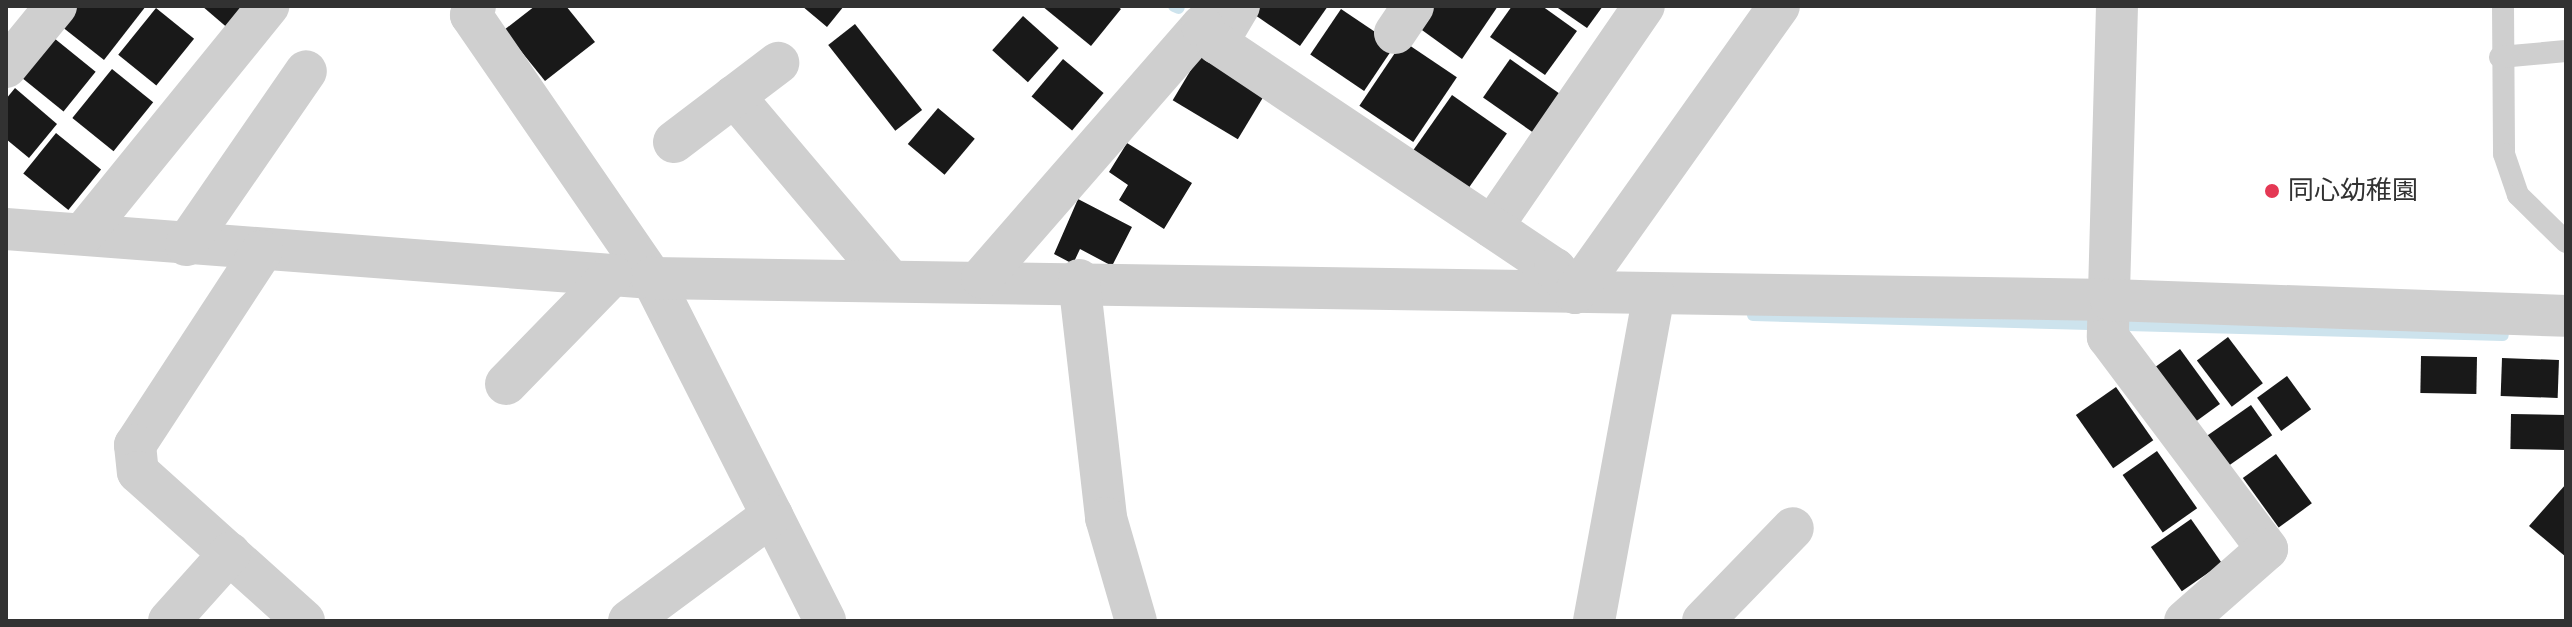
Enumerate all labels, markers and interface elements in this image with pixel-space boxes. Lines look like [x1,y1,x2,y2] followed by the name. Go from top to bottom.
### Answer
[2288,175,2418,207] place label: 同心幼稚園
[2263,182,2281,200] marker: 同心幼稚園

